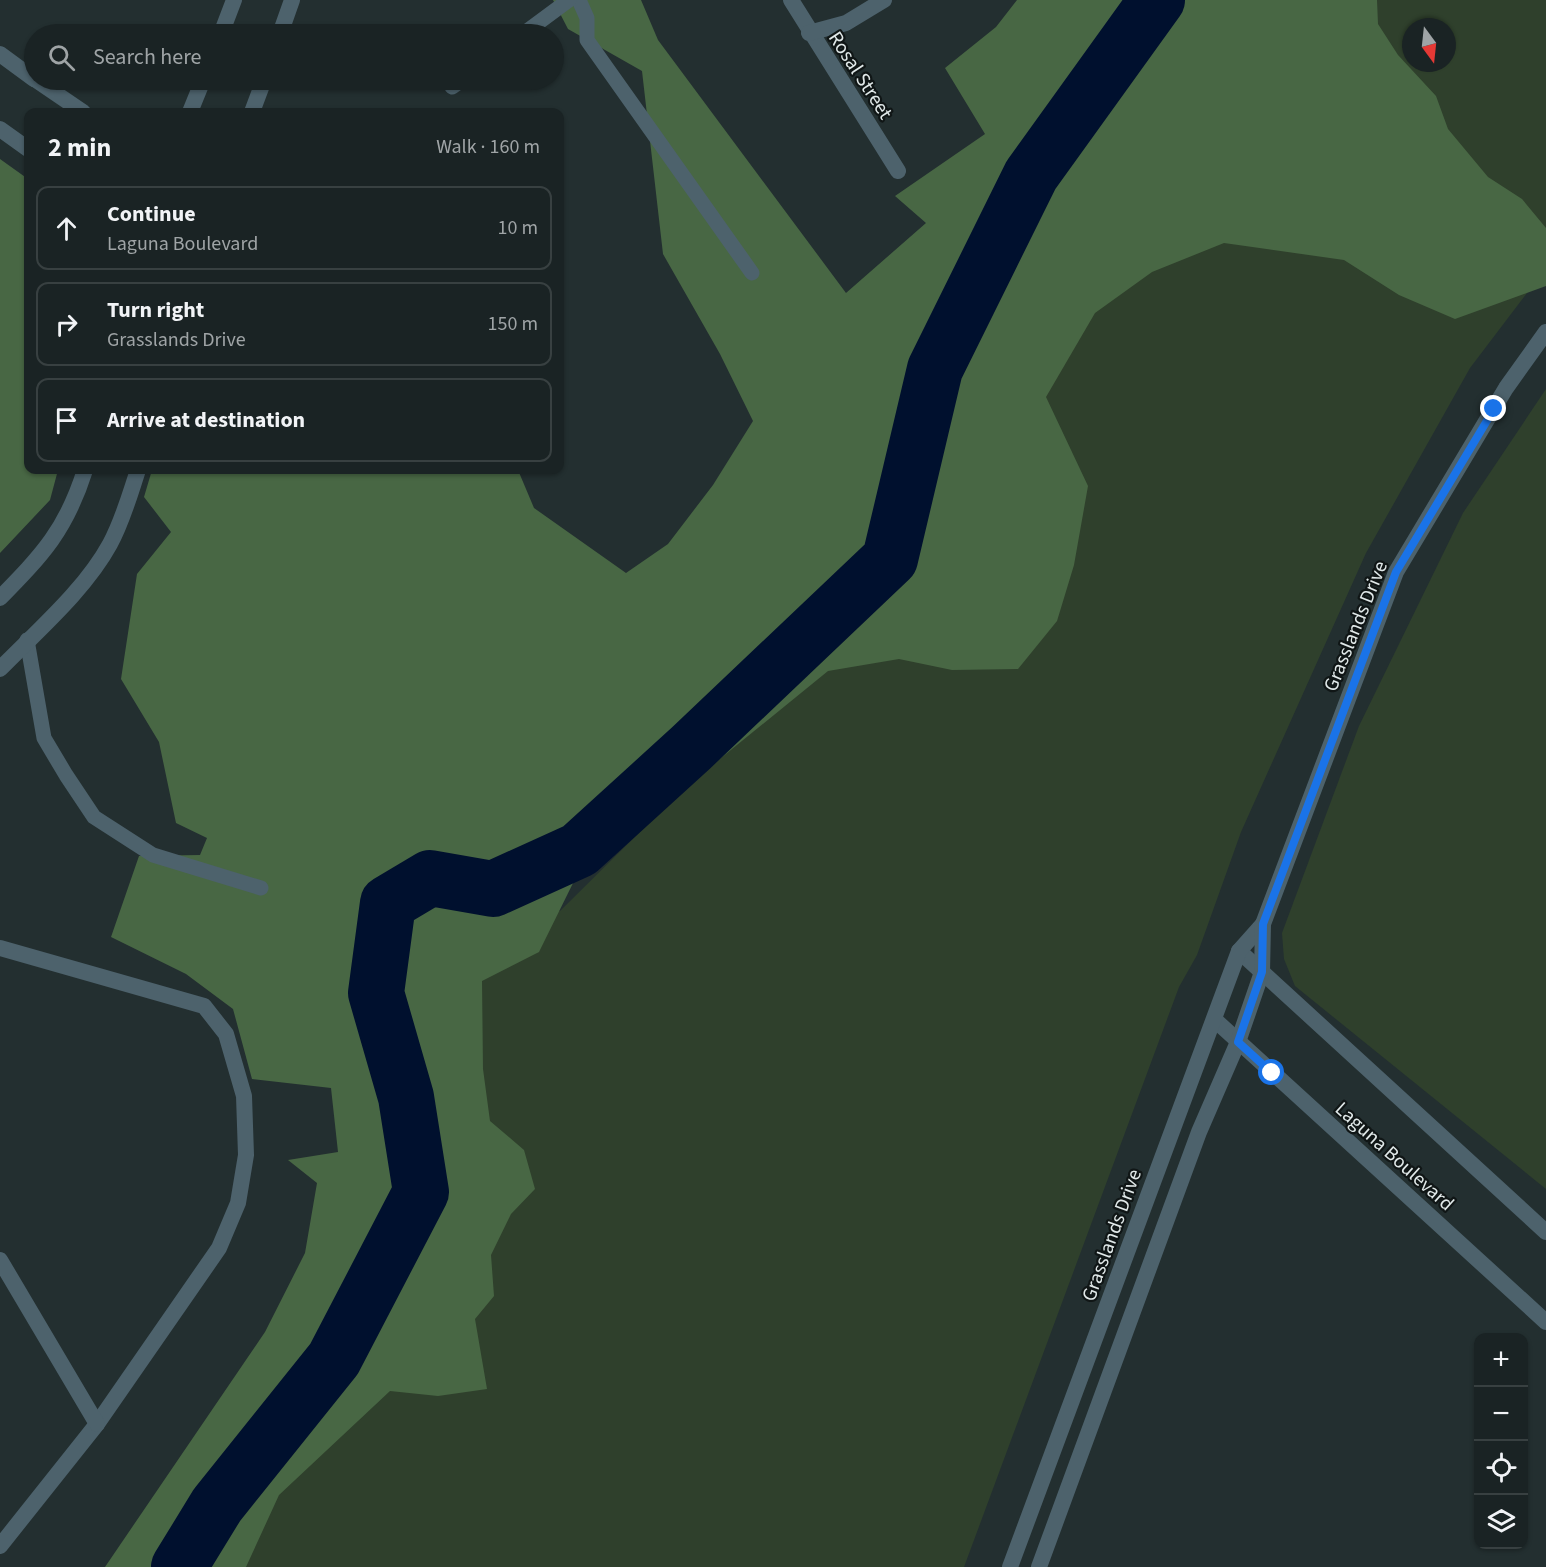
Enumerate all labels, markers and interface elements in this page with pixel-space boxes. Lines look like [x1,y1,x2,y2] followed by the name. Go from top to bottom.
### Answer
[1402,18,1456,72] north arrow
[24,24,564,90] search box
[821,26,899,125] street label: Rosal Street
[45,41,78,74] icon: search
[93,41,201,73] text: Search here
[48,129,111,166] text: 2 min
[436,133,540,161] text: Walk · 160 m
[107,198,196,230] text: Continue
[50,212,83,245] icon: ahead
[498,214,538,242] text: 10 m
[107,230,258,258] text: Laguna Boulevard
[107,294,204,326] text: Turn right
[50,308,83,341] icon: right
[488,310,538,338] text: 150 m
[107,326,246,354] text: Grasslands Drive
[1480,395,1506,421] route end
[50,404,83,437] icon: arrive
[107,404,305,436] text: Arrive at destination
[1317,557,1395,696] street label: Grasslands Drive
[1258,1059,1284,1085] route start
[1329,1096,1460,1218] street label: Laguna Boulevard
[1075,1165,1149,1305] street label: Grasslands Drive
[1474,1333,1528,1549] map controls
[1474,1333,1528,1387] button: +
[1474,1387,1528,1441] button: −
[1474,1441,1528,1495] button: locate
[1474,1495,1528,1549] button: layers

